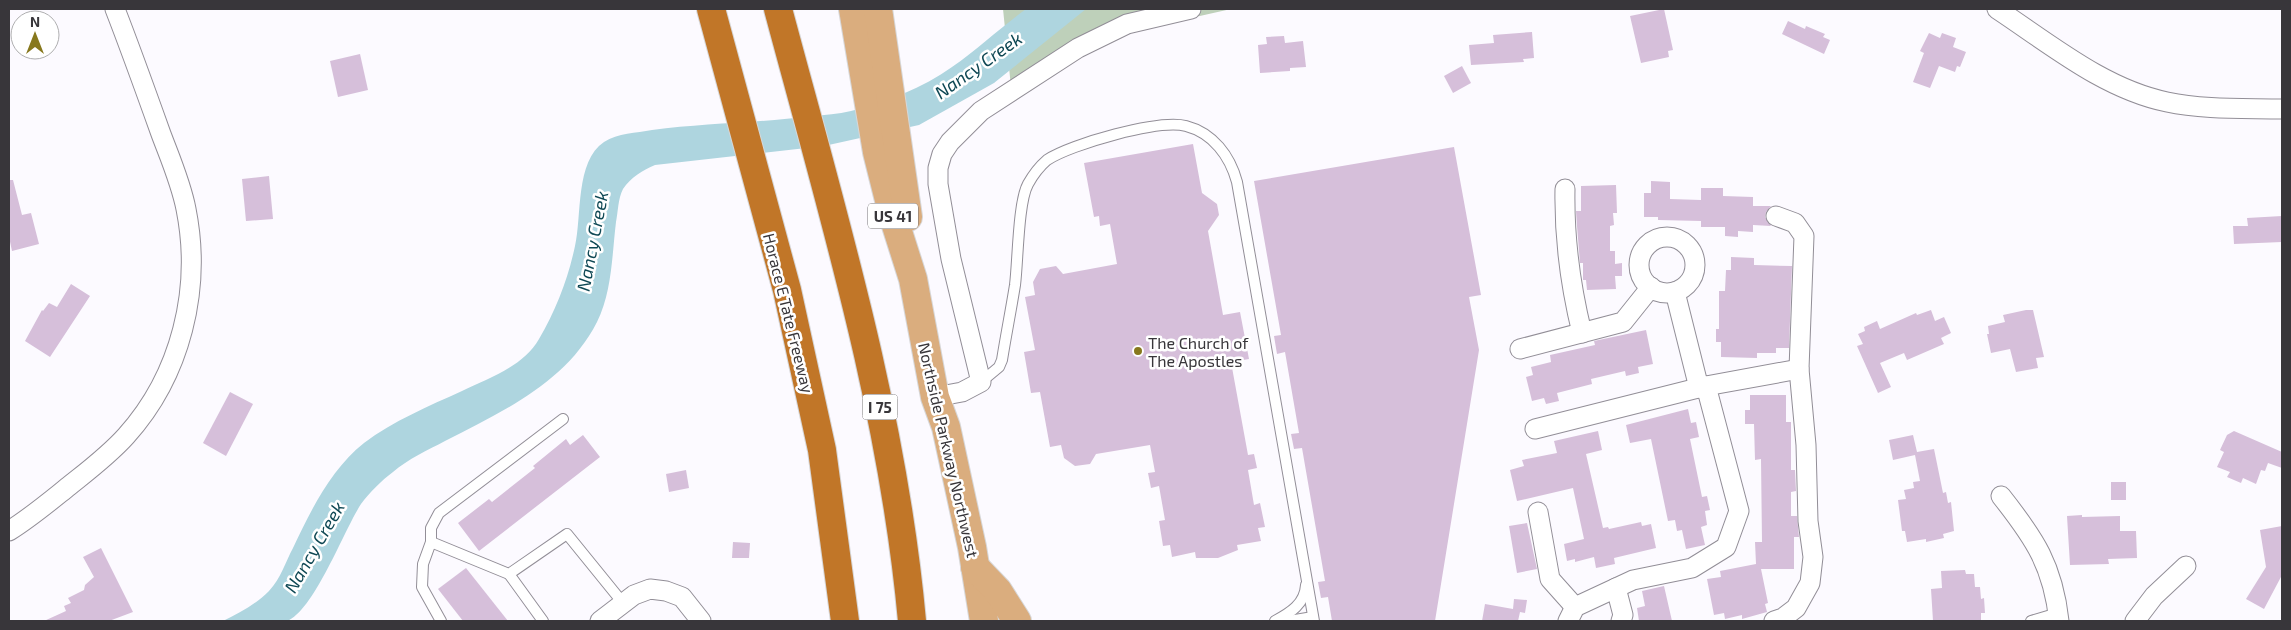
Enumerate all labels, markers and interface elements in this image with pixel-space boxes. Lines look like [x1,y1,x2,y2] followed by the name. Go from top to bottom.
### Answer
[10,10,60,60] north arrow
[30,13,40,30] text: N
[930,27,1026,103] water label: Nancy Creek
[572,189,612,293] water label: Nancy Creek
[868,204,918,228] road number: US 41
[760,231,818,395] street label: Horace E Tate Freeway
[1148,333,1249,370] place label: The Church of The Apostles
[915,341,983,559] street label: Northside Parkway Northwest
[1132,345,1144,357] marker: The Church of The Apostles
[862,394,898,420] road number: I 75
[279,497,349,597] water label: Nancy Creek

